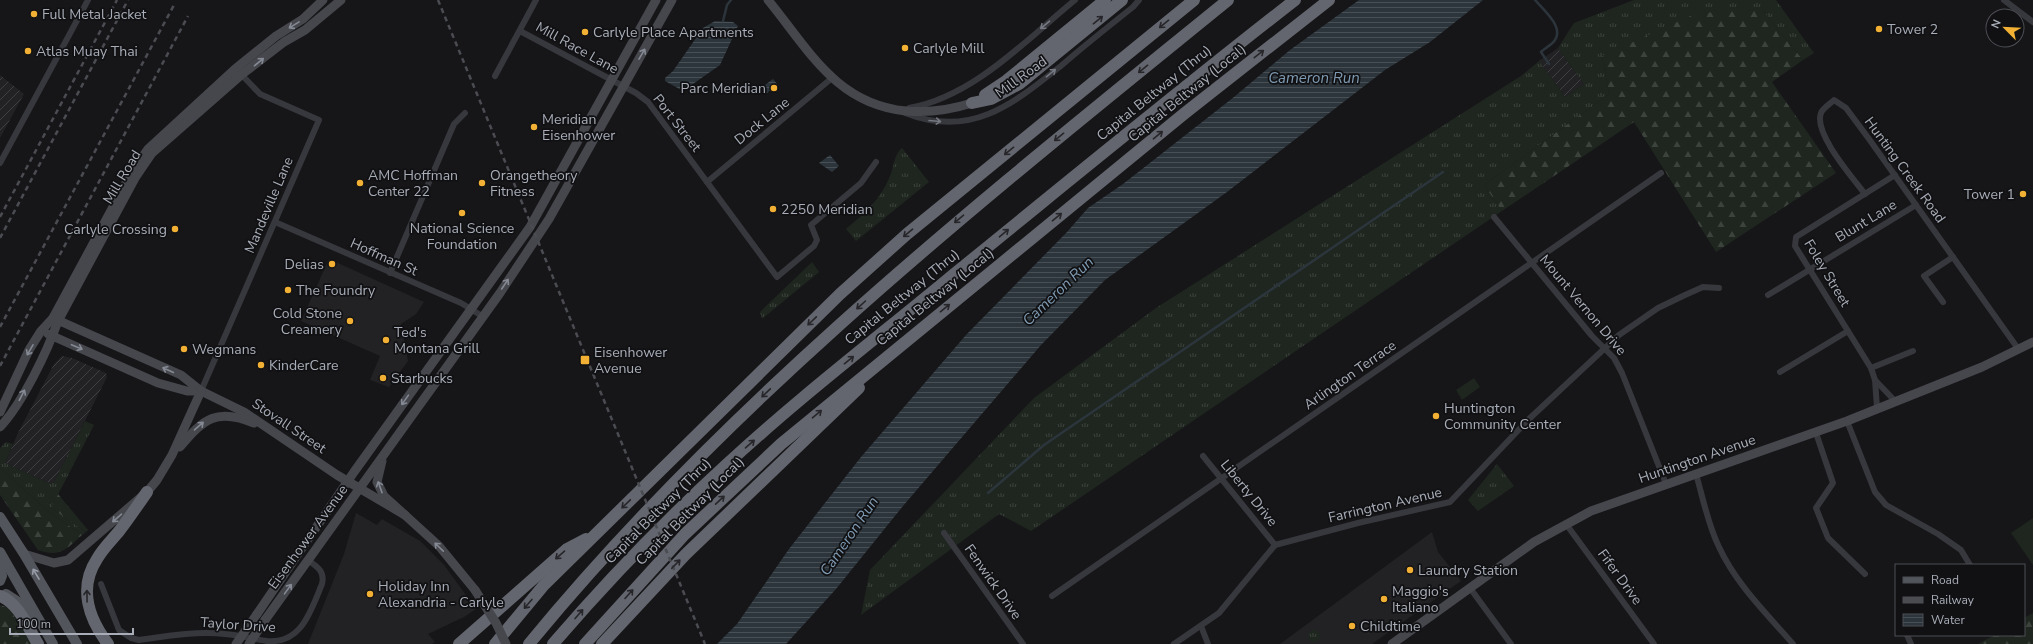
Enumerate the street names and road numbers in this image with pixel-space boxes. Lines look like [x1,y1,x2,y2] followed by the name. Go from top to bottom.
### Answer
[532,17,622,79] street label: Mill Race Lane
[1124,40,1250,146] street label: Capital Beltway (Local)
[1093,41,1215,145] street label: Capital Beltway (Thru)
[991,52,1051,102] street label: Mill Road
[648,90,706,156] street label: Port Street
[730,93,794,149] street label: Dock Lane
[1860,113,1950,227] street label: Hunting Creek Road
[98,147,146,207] street label: Mill Road
[240,154,298,256] street label: Mandeville Lane
[1832,195,1900,247] street label: Blunt Lane
[347,234,421,280] street label: Hoffman St
[1799,236,1855,310] street label: Foley Street
[872,244,998,350] street label: Capital Beltway (Local)
[841,245,963,349] street label: Capital Beltway (Thru)
[1535,251,1631,359] street label: Mount Vernon Drive
[1300,336,1400,414] street label: Arlington Terrace
[248,394,330,458] street label: Stovall Street
[1636,430,1758,488] street label: Huntington Avenue
[632,453,748,569] street label: Capital Beltway (Local)
[601,454,715,568] street label: Capital Beltway (Thru)
[1216,456,1282,530] street label: Liberty Drive
[264,481,352,593] street label: Eisenhower Avenue
[1326,483,1444,527] street label: Farrington Avenue
[960,540,1026,624] street label: Fenwick Drive
[1593,545,1647,609] street label: Fifer Drive
[200,613,276,637] street label: Taylor Drive

